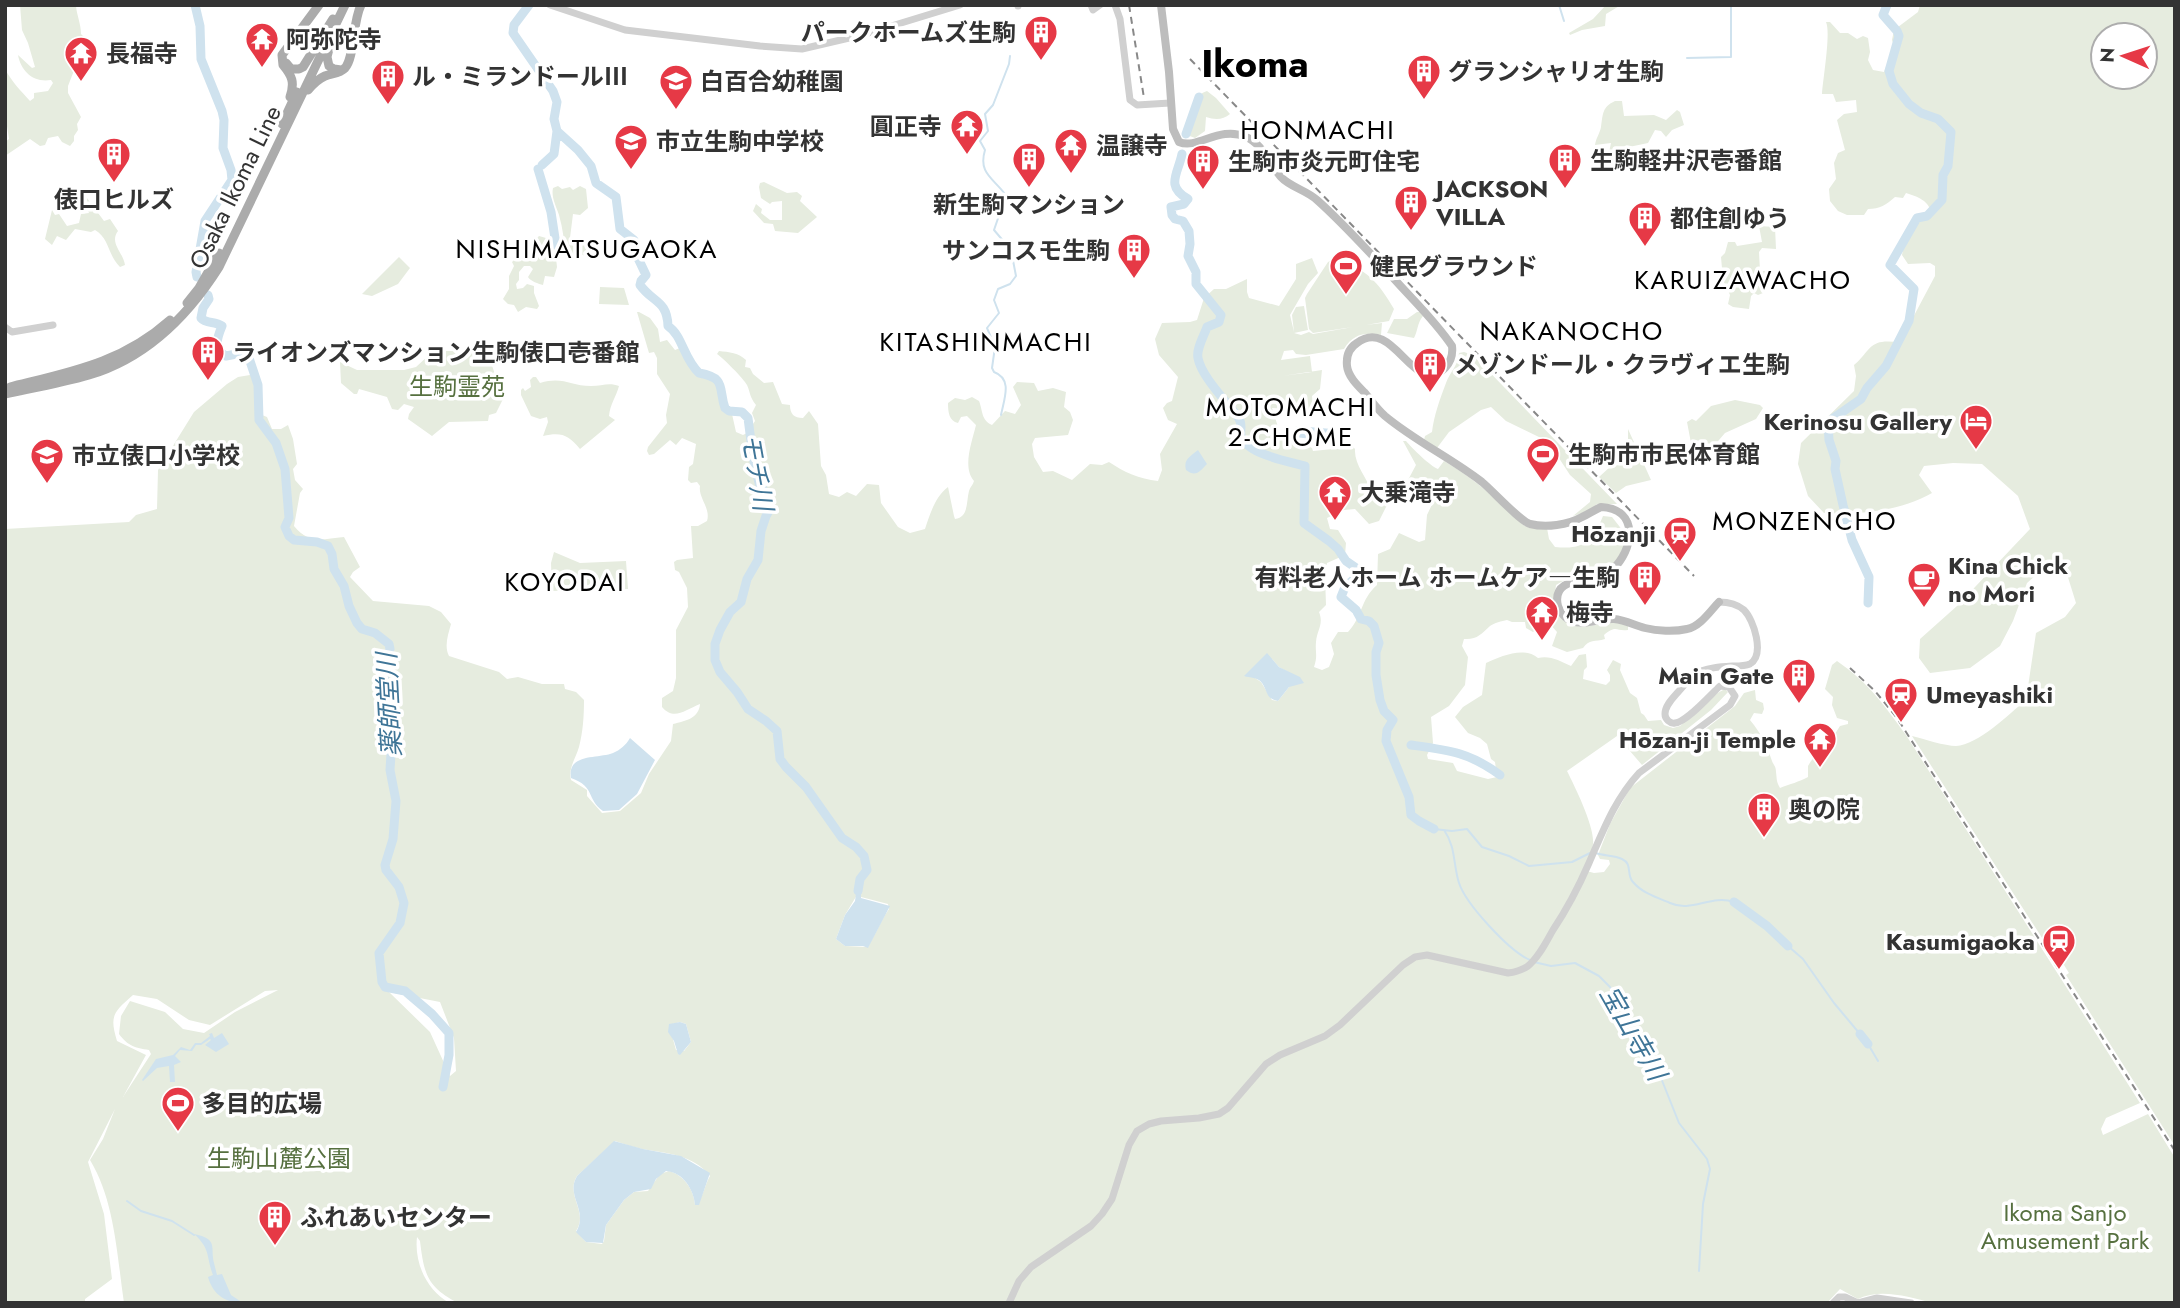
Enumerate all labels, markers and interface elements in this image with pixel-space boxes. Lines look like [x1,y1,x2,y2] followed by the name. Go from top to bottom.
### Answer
[1022,13,1060,62] building icon: パークホームズ生駒
[801,15,1016,50] place label: パークホームズ生駒
[243,20,281,69] temple icon: 阿弥陀寺
[2089,21,2159,91] north arrow
[286,22,382,57] place label: 阿弥陀寺
[62,34,100,83] temple icon: 長福寺
[106,36,178,71] place label: 長福寺
[1201,36,1309,91] district label: Ikoma
[2094,47,2121,63] text: N
[1405,52,1443,101] building icon: グランシャリオ生駒
[1448,54,1664,89] place label: グランシャリオ生駒
[369,57,407,106] building icon: ル・ミランドールⅢ
[412,59,628,94] place label: ル・ミランドールⅢ
[657,62,695,111] school or university icon: 白百合幼稚園
[700,64,844,99] place label: 白百合幼稚園
[180,99,290,275] street label: Osaka Ikoma Line
[948,107,986,156] temple icon: 圓正寺
[870,109,942,144] place label: 圓正寺
[1240,111,1396,149] district label: HONMACHI
[612,122,650,171] school or university icon: 市立生駒中学校
[656,124,824,159] place label: 市立生駒中学校
[1052,126,1090,175] temple icon: 温譲寺
[1096,128,1168,163] place label: 温譲寺
[95,135,133,184] building icon: 俵口ヒルズ
[1010,140,1048,189] building icon: 新生駒マンション
[1546,141,1584,190] building icon: 生駒軽井沢壱番館
[1184,142,1222,191] building icon: 生駒市炎元町住宅
[1590,143,1782,178] place label: 生駒軽井沢壱番館
[1228,144,1420,179] place label: 生駒市炎元町住宅
[1432,171,1548,234] place label: JACKSON VILLA
[54,182,174,217] place label: 俵口ヒルズ
[1392,183,1430,232] building icon: JACKSON VILLA
[933,187,1125,222] place label: 新生駒マンション
[1626,199,1664,248] building icon: 都住創ゆう
[1670,201,1790,236] place label: 都住創ゆう
[456,230,718,268] district label: NISHIMATSUGAOKA
[1115,231,1153,280] building icon: サンコスモ生駒
[942,233,1110,268] place label: サンコスモ生駒
[1327,247,1365,296] sports icon: 健民グラウンド
[1370,249,1538,284] place label: 健民グラウンド
[1634,261,1852,299] district label: KARUIZAWACHO
[1480,312,1664,350] district label: NAKANOCHO
[879,323,1093,361] district label: KITASHINMACHI
[189,333,227,382] building icon: ライオンズマンション生駒俵口壱番館
[232,335,640,370] place label: ライオンズマンション生駒俵口壱番館
[1411,345,1449,394] building icon: メゾンドール・クラヴィエ生駒
[1454,347,1790,382] place label: メゾンドール・クラヴィエ生駒
[409,369,505,404] park label: 生駒霊苑
[1206,388,1376,456] district label: MOTOMACHI 2-CHOME
[1957,402,1995,451] hotel icon: Kerinosu Gallery
[1764,404,1952,439] place label: Kerinosu Gallery
[732,430,783,517] water label: モチ川
[1524,435,1562,484] sports icon: 生駒市市民体育館
[28,436,66,485] school or university icon: 市立俵口小学校
[1568,437,1760,472] place label: 生駒市市民体育館
[72,438,240,473] place label: 市立俵口小学校
[1316,473,1354,522] temple icon: 大乗滝寺
[1360,475,1456,510] place label: 大乗滝寺
[1712,502,1898,540] district label: MONZENCHO
[1661,514,1699,563] station icon: Hōzanji
[1571,516,1656,551] place label: Hōzanji
[1948,548,2068,611] place label: Kina Chick no Mori
[1626,558,1664,607] building icon: 有料老人ホーム ホームケア―生駒
[1254,560,1620,595] place label: 有料老人ホーム ホームケア―生駒
[1905,560,1943,609] cafe icon: Kina Chick no Mori
[504,563,626,601] district label: KOYODAI
[1523,593,1561,642] temple icon: 梅寺
[1566,595,1614,630] place label: 梅寺
[367,649,411,758] water label: 薬師堂川
[1780,656,1818,705] building icon: Main Gate
[1658,658,1774,693] place label: Main Gate
[1882,675,1920,724] station icon: Umeyashiki
[1926,677,2053,712] place label: Umeyashiki
[1801,720,1839,769] temple icon: Hōzan-ji Temple
[1619,722,1796,757] place label: Hōzan-ji Temple
[1745,790,1783,839] building icon: 奥の院
[1788,792,1860,827] place label: 奥の院
[2040,922,2078,971] station icon: Kasumigaoka
[1886,924,2035,959] place label: Kasumigaoka
[1591,978,1677,1090] water label: 宝山寺川
[159,1084,197,1133] sports icon: 多目的広場
[202,1086,322,1121] place label: 多目的広場
[207,1141,351,1176] park label: 生駒山麓公園
[1981,1195,2150,1258] park label: Ikoma Sanjo Amusement Park
[256,1198,294,1247] building icon: ふれあいセンター
[300,1200,492,1235] place label: ふれあいセンター

